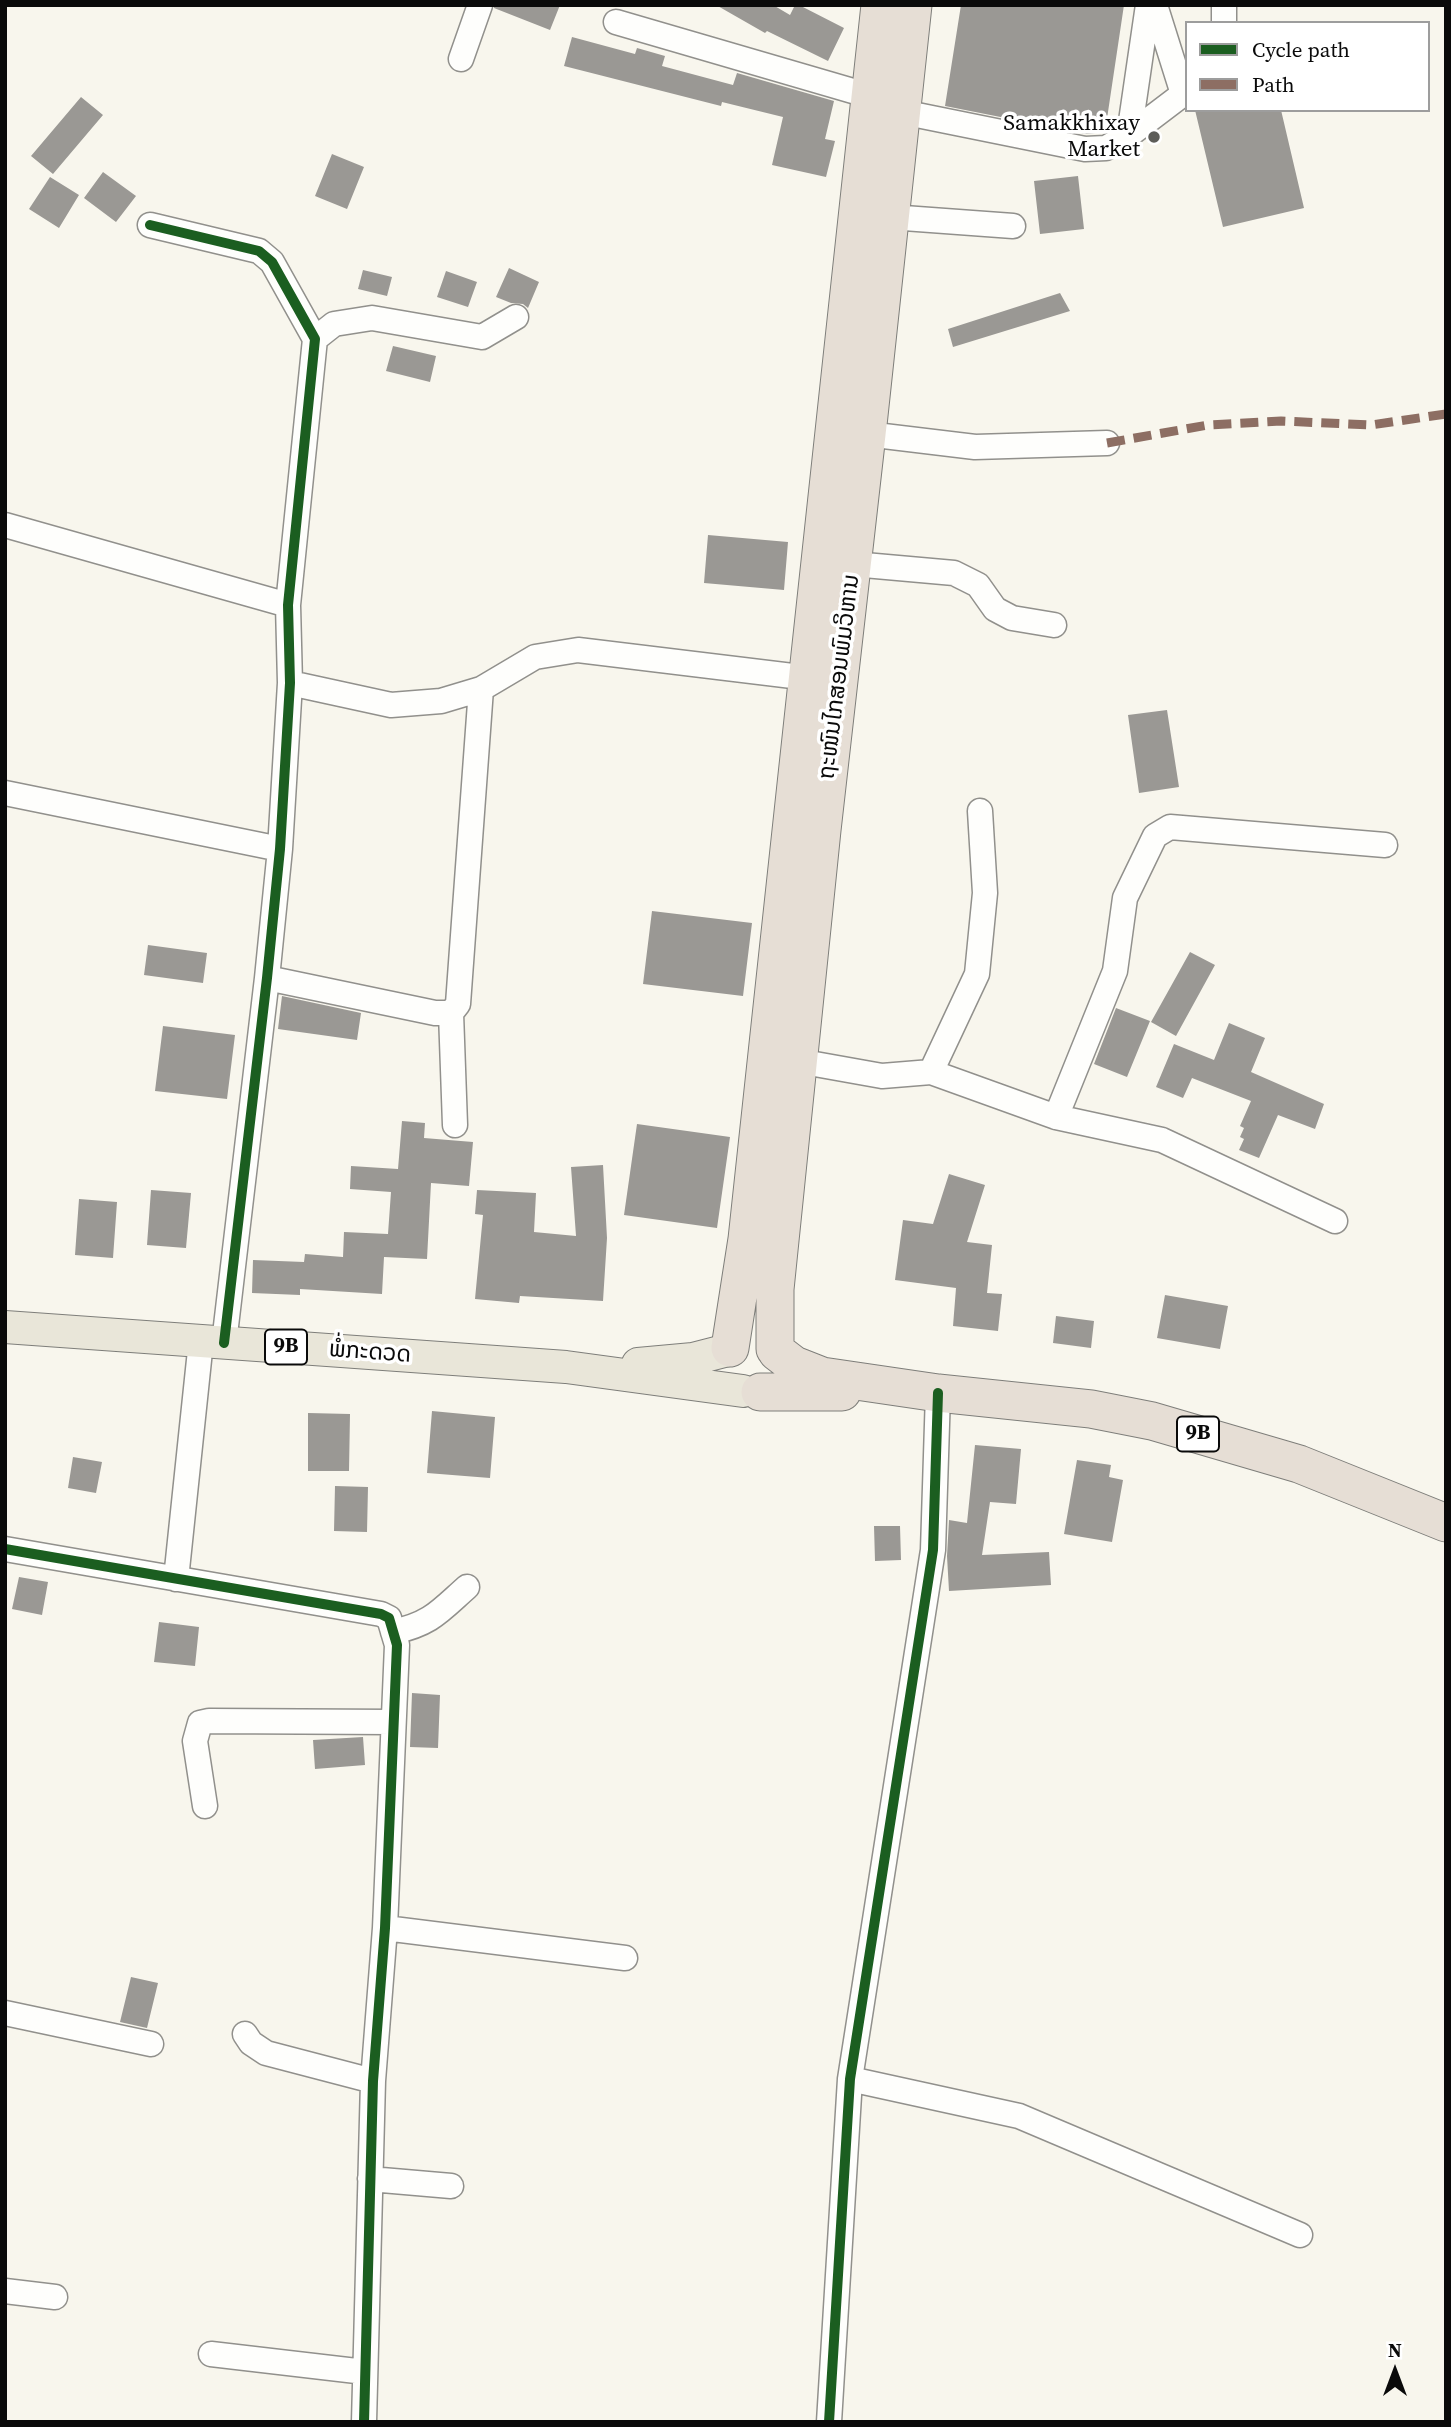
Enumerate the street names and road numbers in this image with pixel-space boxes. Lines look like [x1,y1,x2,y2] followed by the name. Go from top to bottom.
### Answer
[814,573,866,781] street label: ຖະໜົນໄກສອນພົມວິຫານ
[265,1330,307,1364] road number: 9B
[328,1336,412,1370] street label: ພໍ່ກະດວດ
[1177,1416,1219,1452] road number: 9B

